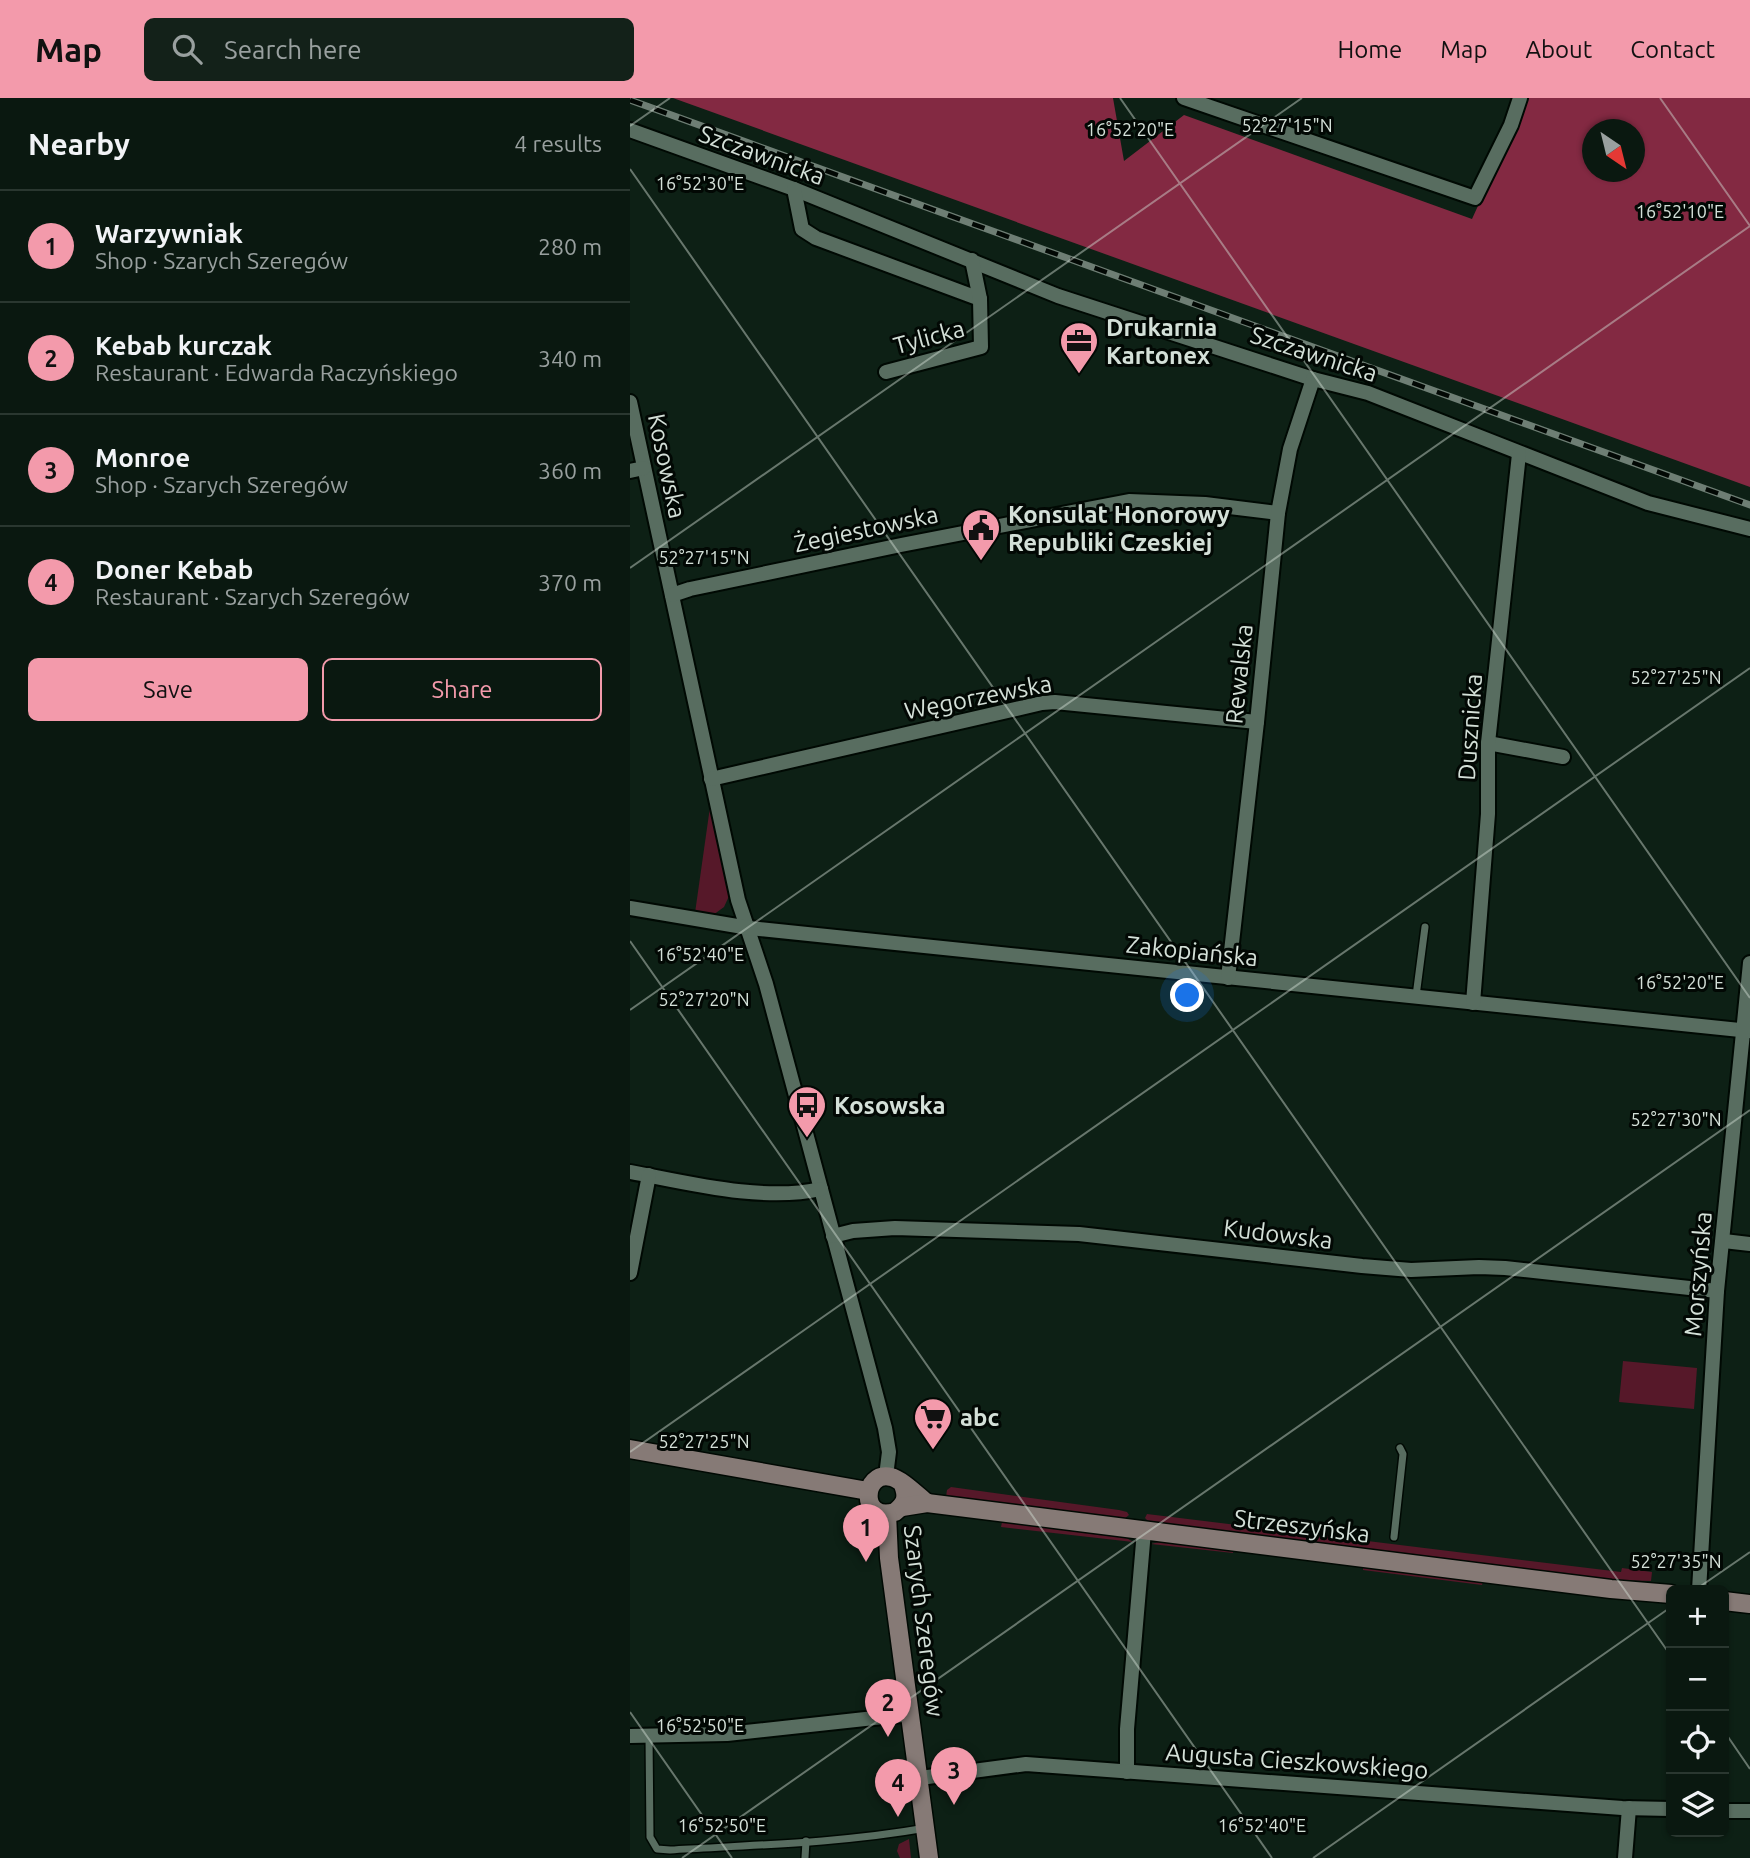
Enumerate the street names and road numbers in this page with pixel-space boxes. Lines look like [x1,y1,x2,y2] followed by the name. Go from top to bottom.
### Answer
[696,120,828,190] street label: Szczawnicka
[891,315,967,359] street label: Tylicka
[1247,321,1381,387] street label: Szczawnicka
[643,411,691,521] street label: Kosowska
[791,501,941,557] street label: Żegiestowska
[1220,623,1258,725] street label: Rewalska
[902,669,1054,725] street label: Węgorzewska
[1453,673,1487,781] street label: Dusznicka
[1125,931,1259,971] street label: Zakopiańska
[1679,1210,1717,1338] street label: Morszyńska
[1222,1214,1334,1254] street label: Kudowska
[1232,1504,1372,1548] street label: Strzeszyńska
[899,1524,949,1719] street label: Szarych Szeregów
[1165,1738,1429,1784] street label: Augusta Cieszkowskiego

